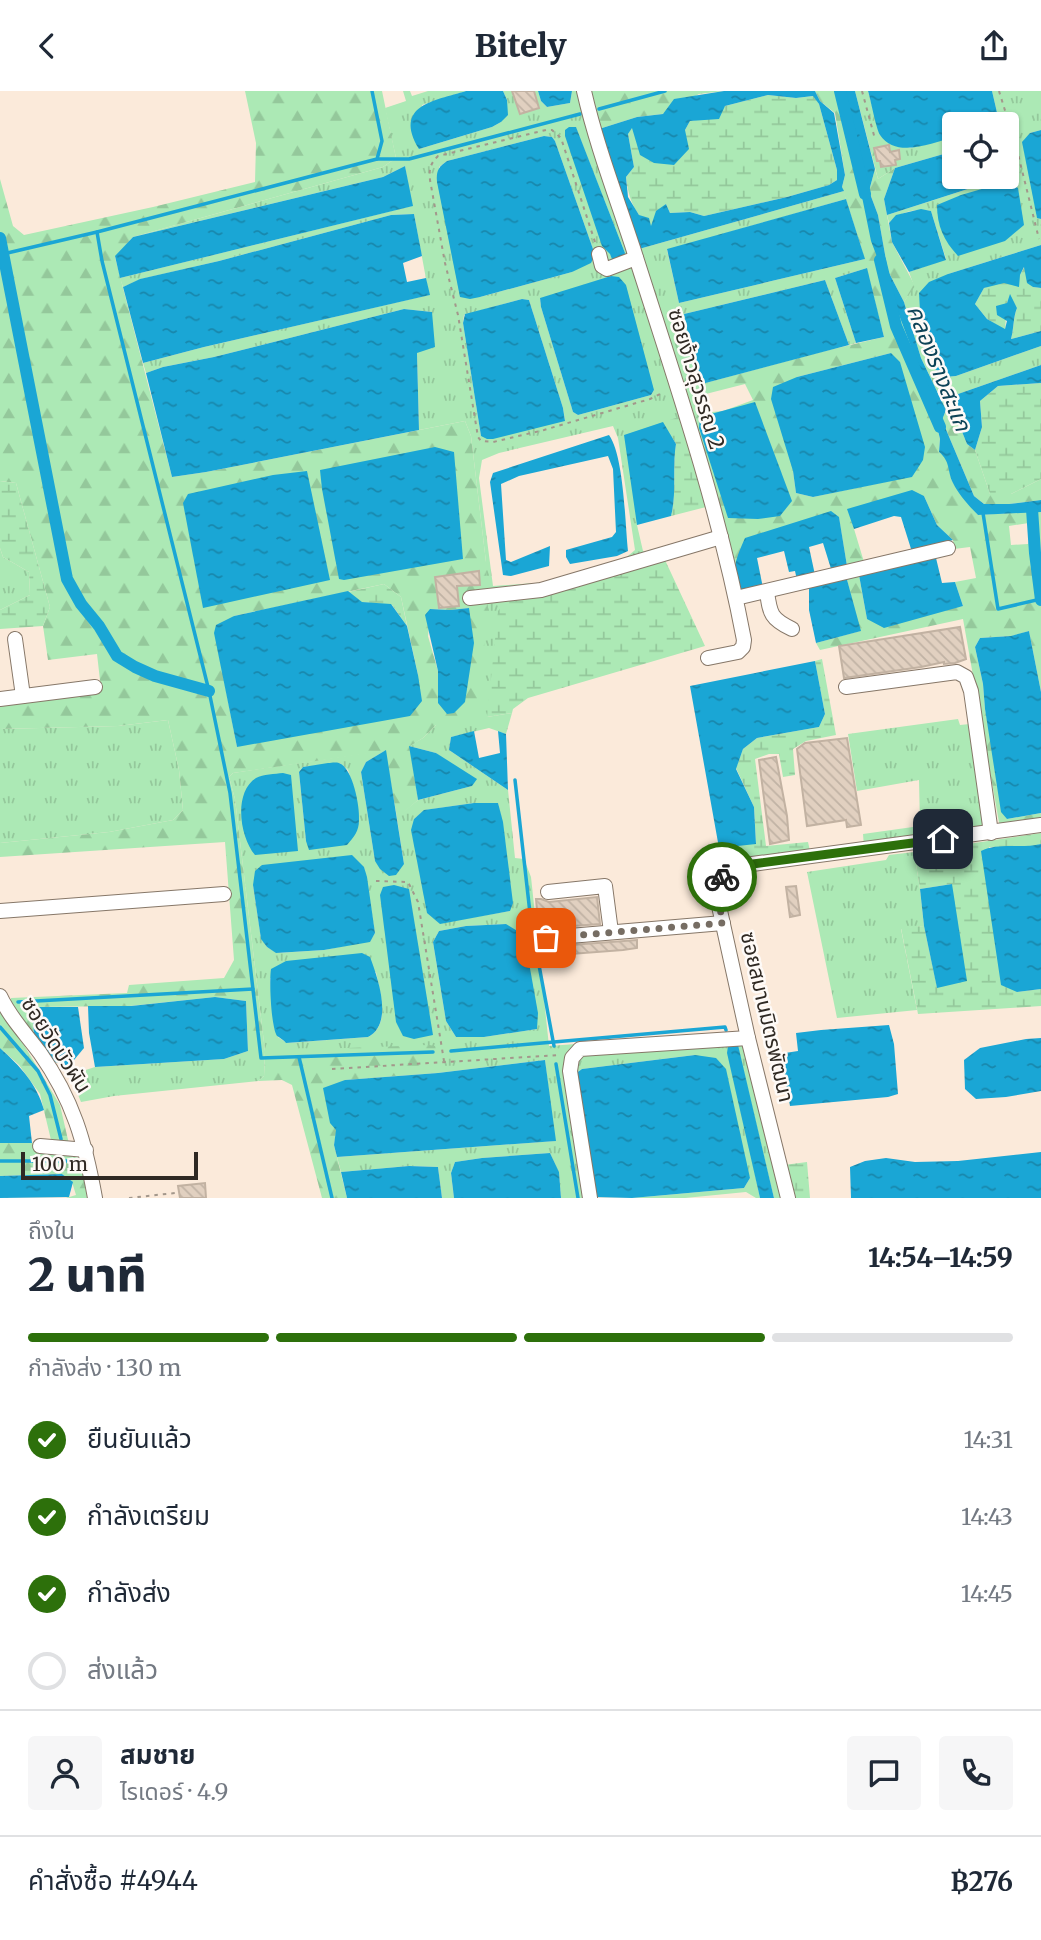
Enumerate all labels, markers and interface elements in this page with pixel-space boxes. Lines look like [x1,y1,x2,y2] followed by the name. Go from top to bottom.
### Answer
[474,26,567,66] text: Bitely
[28,27,66,65] icon: back
[975,27,1013,65] icon: share
[942,112,1019,189] map controls
[942,112,1019,189] button: locate
[901,300,978,436] water label: คลองรางสะแก
[662,305,731,452] street label: ซอยง้าวสุวรรณ 2
[913,809,973,869] pin
[924,820,962,858] icon: home
[687,842,757,912] courier
[703,858,741,896] icon: bike
[516,908,576,968] pin
[527,919,565,957] icon: bag
[735,929,800,1105] street label: ซอยสมานมิตรพัฒนา
[15,992,97,1098] street label: ซอยวัดบัวผัน
[21,1149,198,1181] scale bar
[32,1152,88,1176] text: 100 m
[28,1216,75,1245] text: ถึงใน
[868,1241,1013,1274] text: 14:54–14:59
[28,1246,147,1304] text: 2 นาที
[28,1353,181,1382] text: กำลังส่ง · 130 m
[28,1421,66,1459] icon: check
[87,1422,192,1455] text: ยืนยันแล้ว
[963,1425,1013,1454] text: 14:31
[28,1498,66,1536] icon: check
[87,1499,210,1532] text: กำลังเตรียม
[961,1502,1013,1531] text: 14:43
[28,1575,66,1613] icon: check
[87,1576,171,1609] text: กำลังส่ง
[961,1579,1013,1608] text: 14:45
[87,1653,158,1686] text: ส่งแล้ว
[28,1736,102,1810] button: person
[847,1736,921,1810] button: chat
[939,1736,1013,1810] button: phone
[120,1738,196,1771] text: สมชาย
[120,1777,228,1806] text: ไรเดอร์ · 4.9
[28,1864,198,1897] text: คำสั่งซื้อ #4944
[950,1865,1013,1898] text: ฿276

